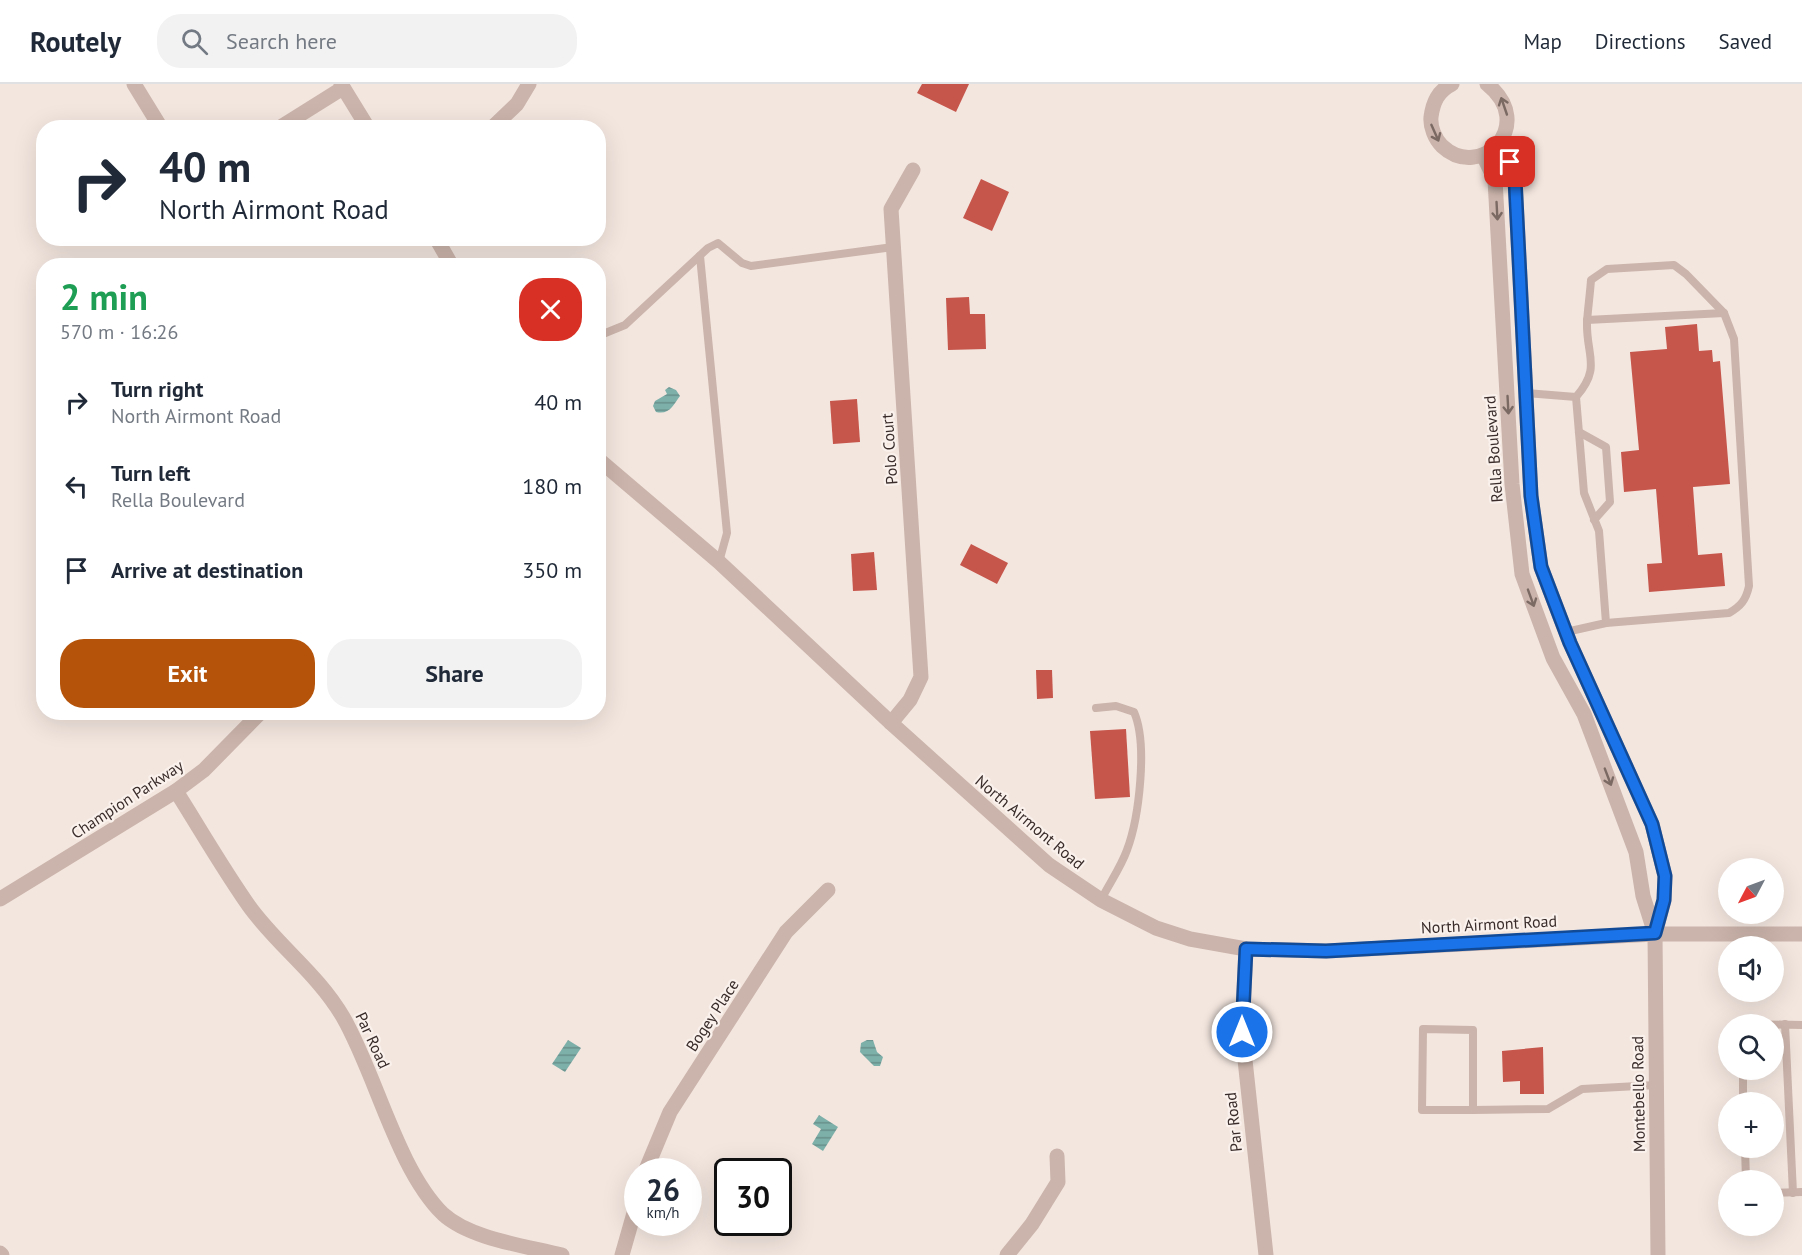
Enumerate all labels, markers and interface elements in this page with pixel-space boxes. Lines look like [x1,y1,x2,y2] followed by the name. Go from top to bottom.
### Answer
[157,14,577,68] search box
[30,23,121,60] text: Routely
[178,25,211,58] icon: search
[226,27,337,55] text: Search here
[1523,28,1562,55] text: Map
[1595,28,1686,55] text: Directions
[1719,28,1772,55] text: Saved
[1498,97,1509,116] one-way arrow
[1430,124,1441,142] one-way arrow
[1484,136,1535,187] pin
[159,139,251,194] text: 40 m
[60,144,138,222] icon: right
[1493,145,1526,178] icon: arrive
[159,192,389,226] text: North Airmont Road
[1492,200,1503,220] one-way arrow
[60,273,148,320] text: 2 min
[519,278,582,341] button: close
[60,319,178,345] text: 570 m · 16:26
[111,375,203,403] text: Turn right
[60,386,93,419] icon: right
[534,388,582,416] text: 40 m
[1479,395,1507,503] street label: Rella Boulevard
[1503,395,1514,415] one-way arrow
[111,403,281,429] text: North Airmont Road
[876,412,901,485] street label: Polo Court
[111,459,191,487] text: Turn left
[60,470,93,503] icon: left
[522,472,582,500] text: 180 m
[111,487,245,513] text: Rella Boulevard
[60,554,93,587] icon: arrive
[111,556,303,584] text: Arrive at destination
[522,556,582,584] text: 350 m
[1526,588,1537,607] one-way arrow
[60,639,315,708] button: Exit
[327,639,582,708] button: Share
[67,755,187,843] street label: Champion Parkway
[1603,767,1614,785] one-way arrow
[971,771,1089,873] street label: North Airmont Road
[1718,858,1784,924] north arrow
[1718,858,1784,1236] map controls
[1420,910,1558,938] street label: North Airmont Road
[1718,936,1784,1002] button: sound
[681,975,743,1055] street label: Bogey Place
[1210,1000,1274,1064] position arrow
[351,1009,395,1071] street label: Par Road
[1718,1014,1784,1080] button: search
[1627,1036,1649,1152] street label: Montebello Road
[1220,1091,1246,1153] street label: Par Road
[1718,1092,1784,1158] button: +
[714,1158,792,1236] speed limit sign: 30
[646,1170,680,1209] text: 26
[1718,1170,1784,1236] button: −
[647,1203,679,1222] text: km/h

